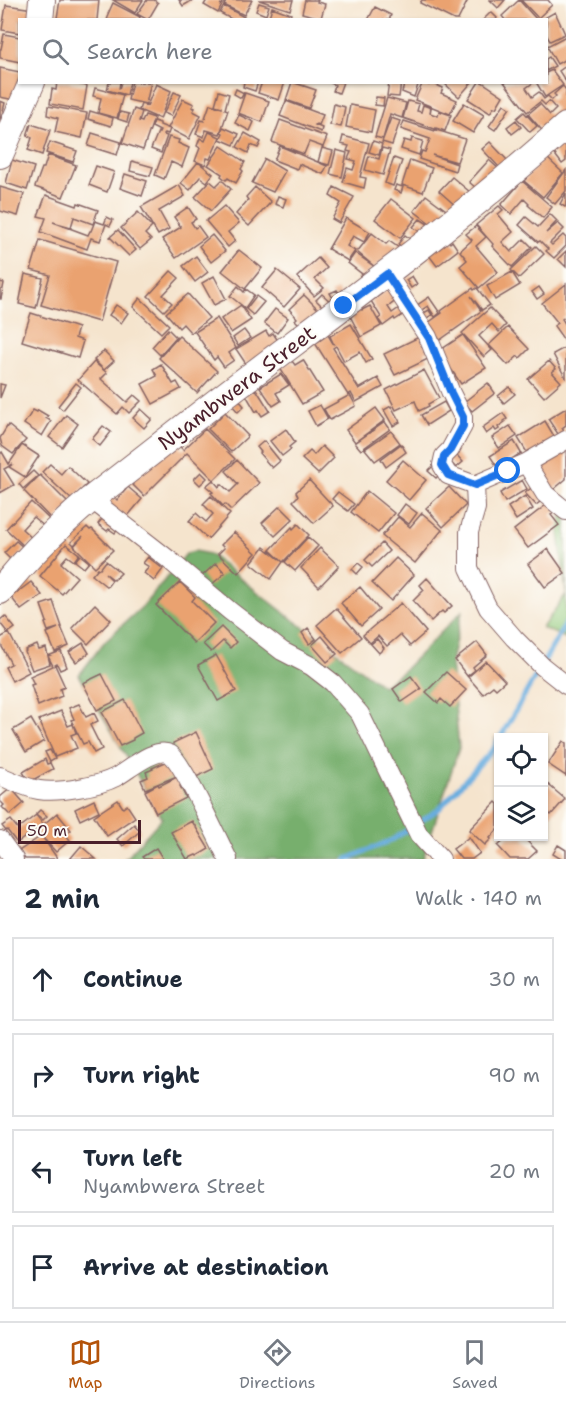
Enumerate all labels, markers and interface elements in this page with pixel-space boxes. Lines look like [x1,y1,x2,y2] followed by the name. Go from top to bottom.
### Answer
[18,18,548,84] search box
[39,35,72,68] icon: search
[87,37,213,66] text: Search here
[330,292,356,318] route end
[152,319,322,457] street label: Nyambwera Street
[494,457,520,483] route start
[494,733,548,841] map controls
[494,733,548,787] button: locate
[494,787,548,841] button: layers
[18,817,141,844] scale bar
[27,820,67,841] text: 50 m
[24,881,100,916] text: 2 min
[415,885,542,911] text: Walk · 140 m
[26,963,59,996] icon: ahead
[83,965,183,994] text: Continue
[488,966,540,992] text: 30 m
[26,1059,59,1092] icon: right
[83,1061,200,1090] text: Turn right
[488,1062,540,1088] text: 90 m
[83,1144,182,1173] text: Turn left
[26,1155,59,1188] icon: left
[489,1158,540,1184] text: 20 m
[83,1173,265,1199] text: Nyambwera Street
[26,1251,59,1284] icon: arrive
[83,1253,329,1282] text: Arrive at destination
[68,1336,103,1393] tab: Map
[239,1336,316,1393] tab: Directions
[452,1336,498,1393] tab: Saved

